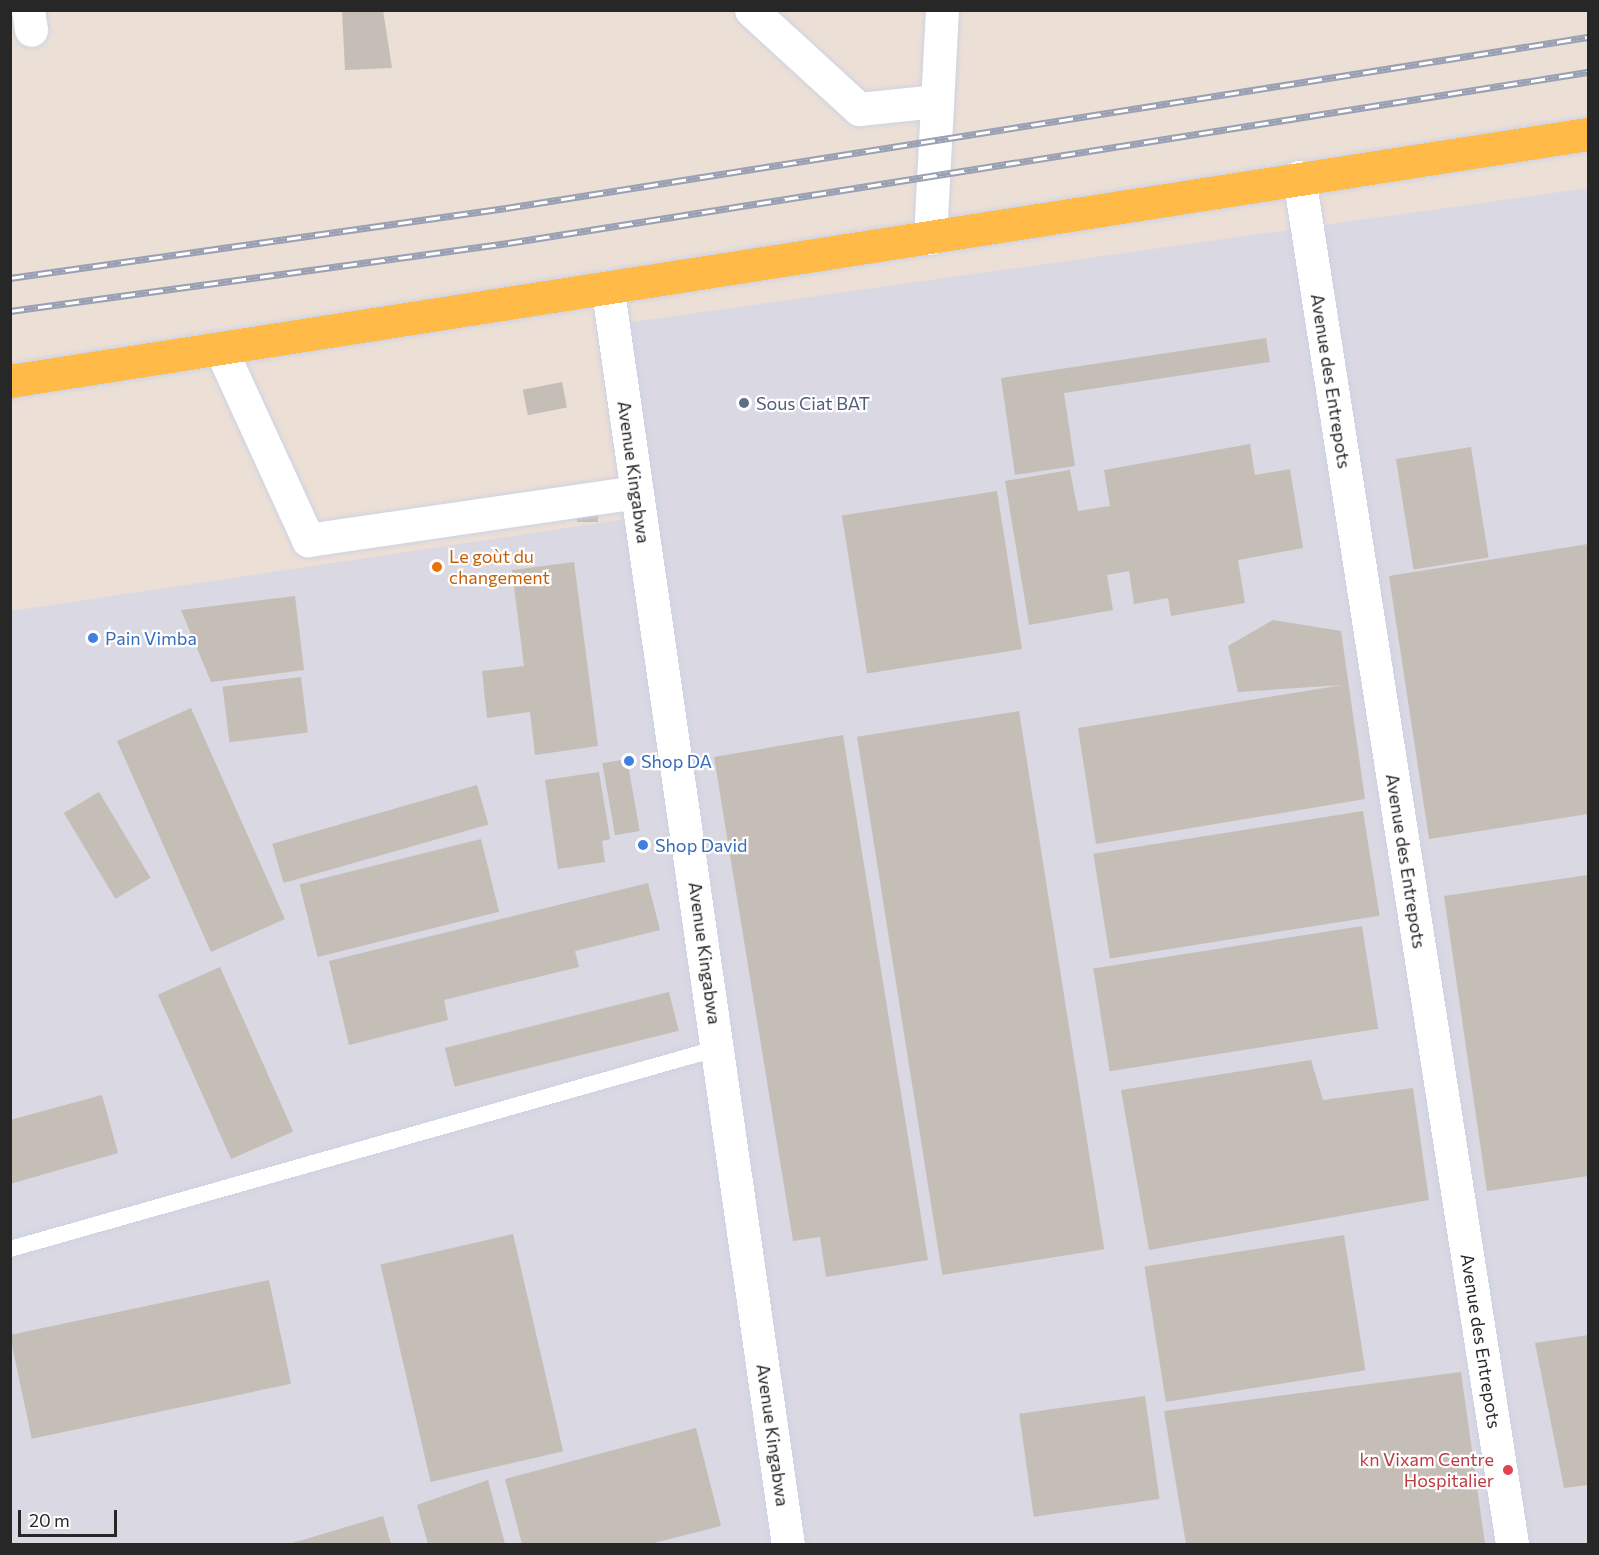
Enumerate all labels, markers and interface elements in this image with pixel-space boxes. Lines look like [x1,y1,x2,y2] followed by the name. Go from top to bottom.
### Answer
[1307,292,1355,470] street label: Avenue des Entrepots
[756,392,870,414] place label: Sous Ciat BAT
[737,396,751,410] marker: Sous Ciat BAT
[613,399,655,545] street label: Avenue Kingabwa
[449,546,550,588] place label: Le goùt du changement
[430,560,444,574] marker: Le goùt du changement
[105,627,197,649] place label: Pain Vimba
[86,631,100,645] marker: Pain Vimba
[641,750,712,772] place label: Shop DA
[622,754,636,768] marker: Shop DA
[1382,772,1430,950] street label: Avenue des Entrepots
[655,834,747,856] place label: Shop David
[636,838,650,852] marker: Shop David
[684,880,726,1026] street label: Avenue Kingabwa
[1457,1252,1505,1430] street label: Avenue des Entrepots
[752,1362,794,1508] street label: Avenue Kingabwa
[1359,1449,1494,1492] place label: kn Vixam Centre Hospitalier
[1499,1461,1517,1479] marker: kn Vixam Centre Hospitalier
[21,1498,120,1536] scale bar
[29,1509,70,1531] text: 20 m

